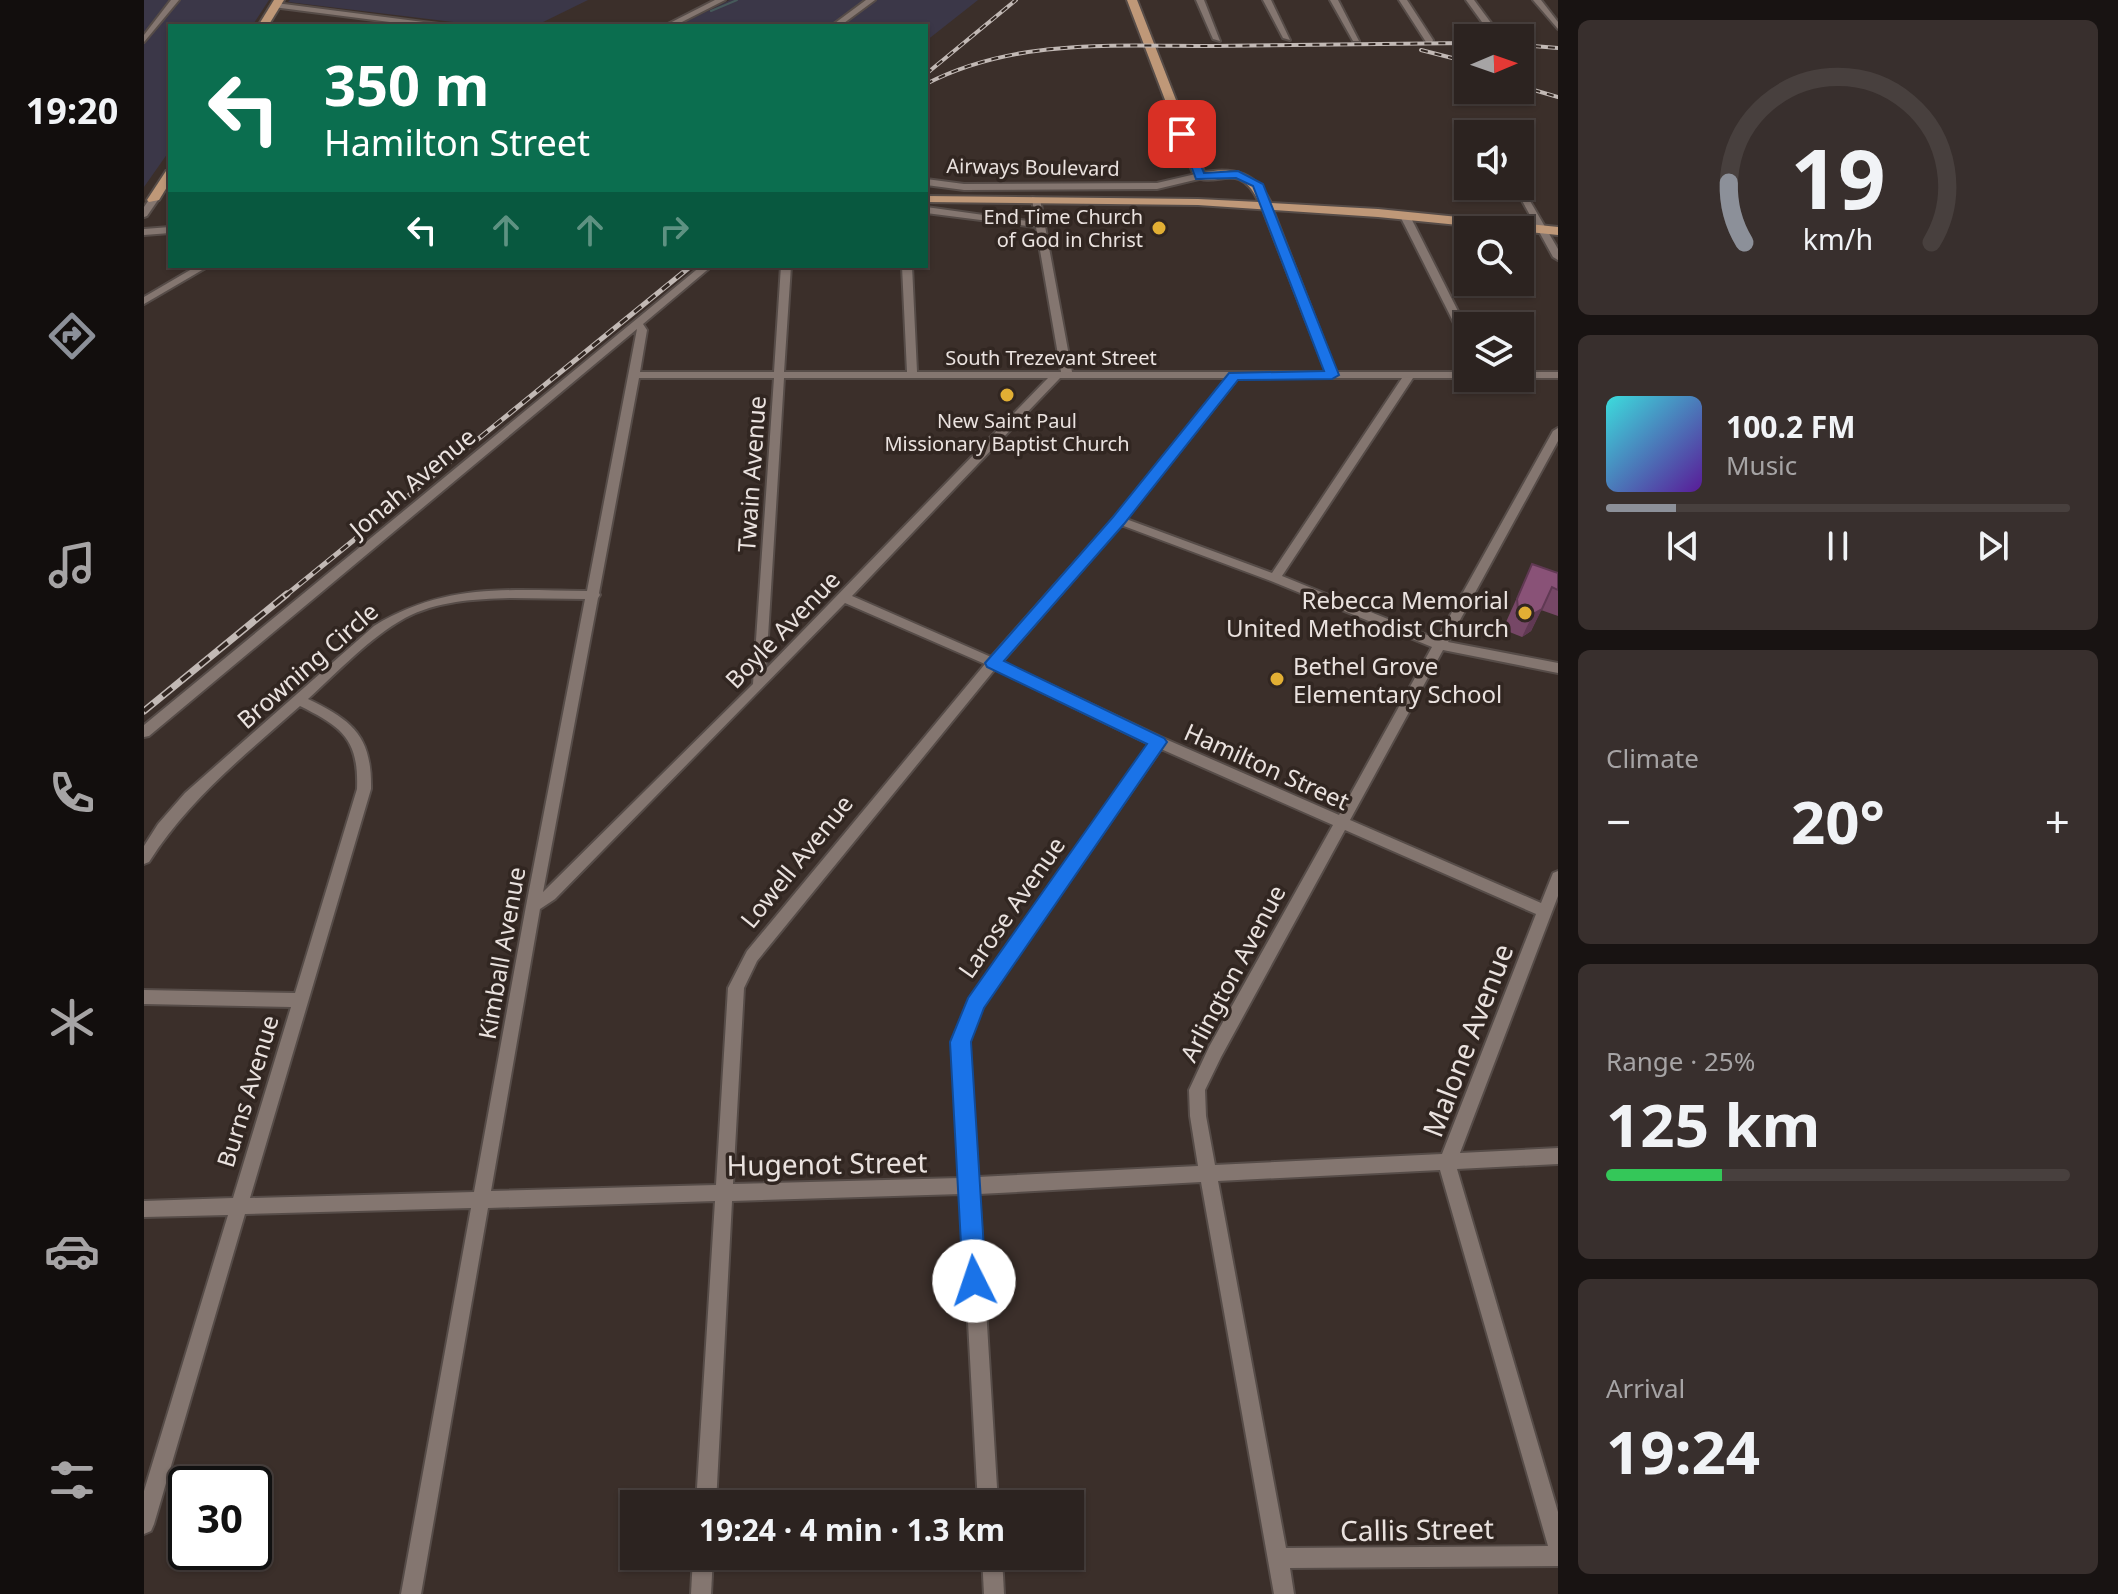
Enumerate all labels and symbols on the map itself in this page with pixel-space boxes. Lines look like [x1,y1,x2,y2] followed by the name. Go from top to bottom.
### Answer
[1454,24,1534,104] north arrow
[1148,100,1216,168] pin
[946,152,1120,182] street label: Airways Boulevard
[983,203,1143,253] place label: End Time Church of God in Christ
[1150,219,1168,237] marker: End Time Church of God in Christ
[945,344,1157,371] street label: South Trezevant Street
[998,386,1016,404] marker: New Saint Paul Missionary Baptist Church
[729,395,773,553] street label: Twain Avenue
[884,407,1130,457] place label: New Saint Paul Missionary Baptist Church
[341,420,482,546] street label: Jonah Avenue
[717,563,847,695] street label: Boyle Avenue
[1226,583,1509,644] place label: Rebecca Memorial United Methodist Church
[229,595,385,735] street label: Browning Circle
[1516,604,1534,622] marker: Rebecca Memorial United Methodist Church
[1293,649,1502,710] place label: Bethel Grove Elementary School
[1268,670,1286,688] marker: Bethel Grove Elementary School
[1179,715,1355,817] street label: Hamilton Street
[732,788,860,934] street label: Lowell Avenue
[950,830,1072,984] street label: Larose Avenue
[470,864,532,1042] street label: Kimball Avenue
[1171,879,1293,1067] street label: Arlington Avenue
[1413,938,1521,1142] street label: Malone Avenue
[208,1011,286,1171] street label: Burns Avenue
[726,1142,928,1184] street label: Hugenot Street
[932,1239,1016,1323] position arrow
[168,1466,272,1570] speed limit sign: 30
[1340,1509,1494,1549] street label: Callis Street

